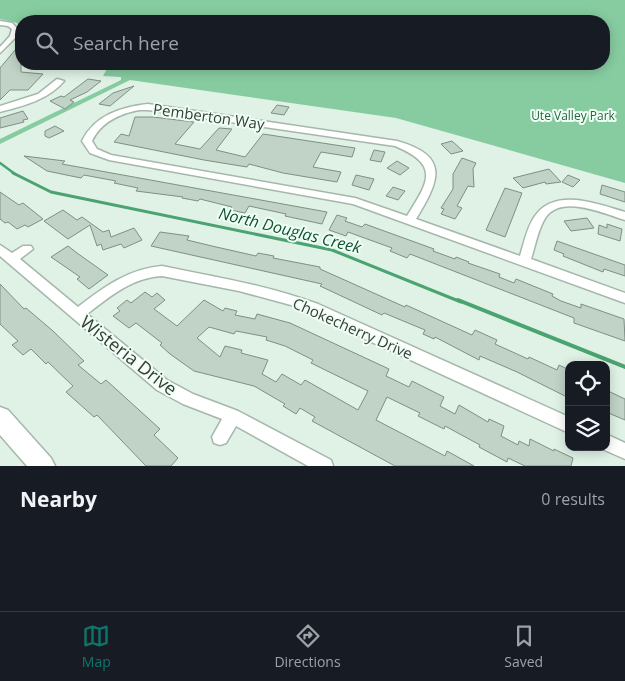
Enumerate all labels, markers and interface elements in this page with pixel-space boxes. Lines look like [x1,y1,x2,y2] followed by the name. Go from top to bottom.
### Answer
[15,15,610,70] search box
[33,29,61,57] icon: search
[73,30,179,56] text: Search here
[152,98,266,134] street label: Pemberton Way
[531,107,616,124] park label: Ute Valley Park
[216,202,365,259] water label: North Douglas Creek
[290,293,416,363] street label: Chokecherry Drive
[76,310,182,400] street label: Wisteria Drive
[565,361,610,451] map controls
[565,361,610,406] button: locate
[565,406,610,451] button: layers
[20,485,97,513] text: Nearby
[541,488,605,510] text: 0 results
[82,622,111,671] tab: Map
[274,622,341,671] tab: Directions
[504,622,543,671] tab: Saved

